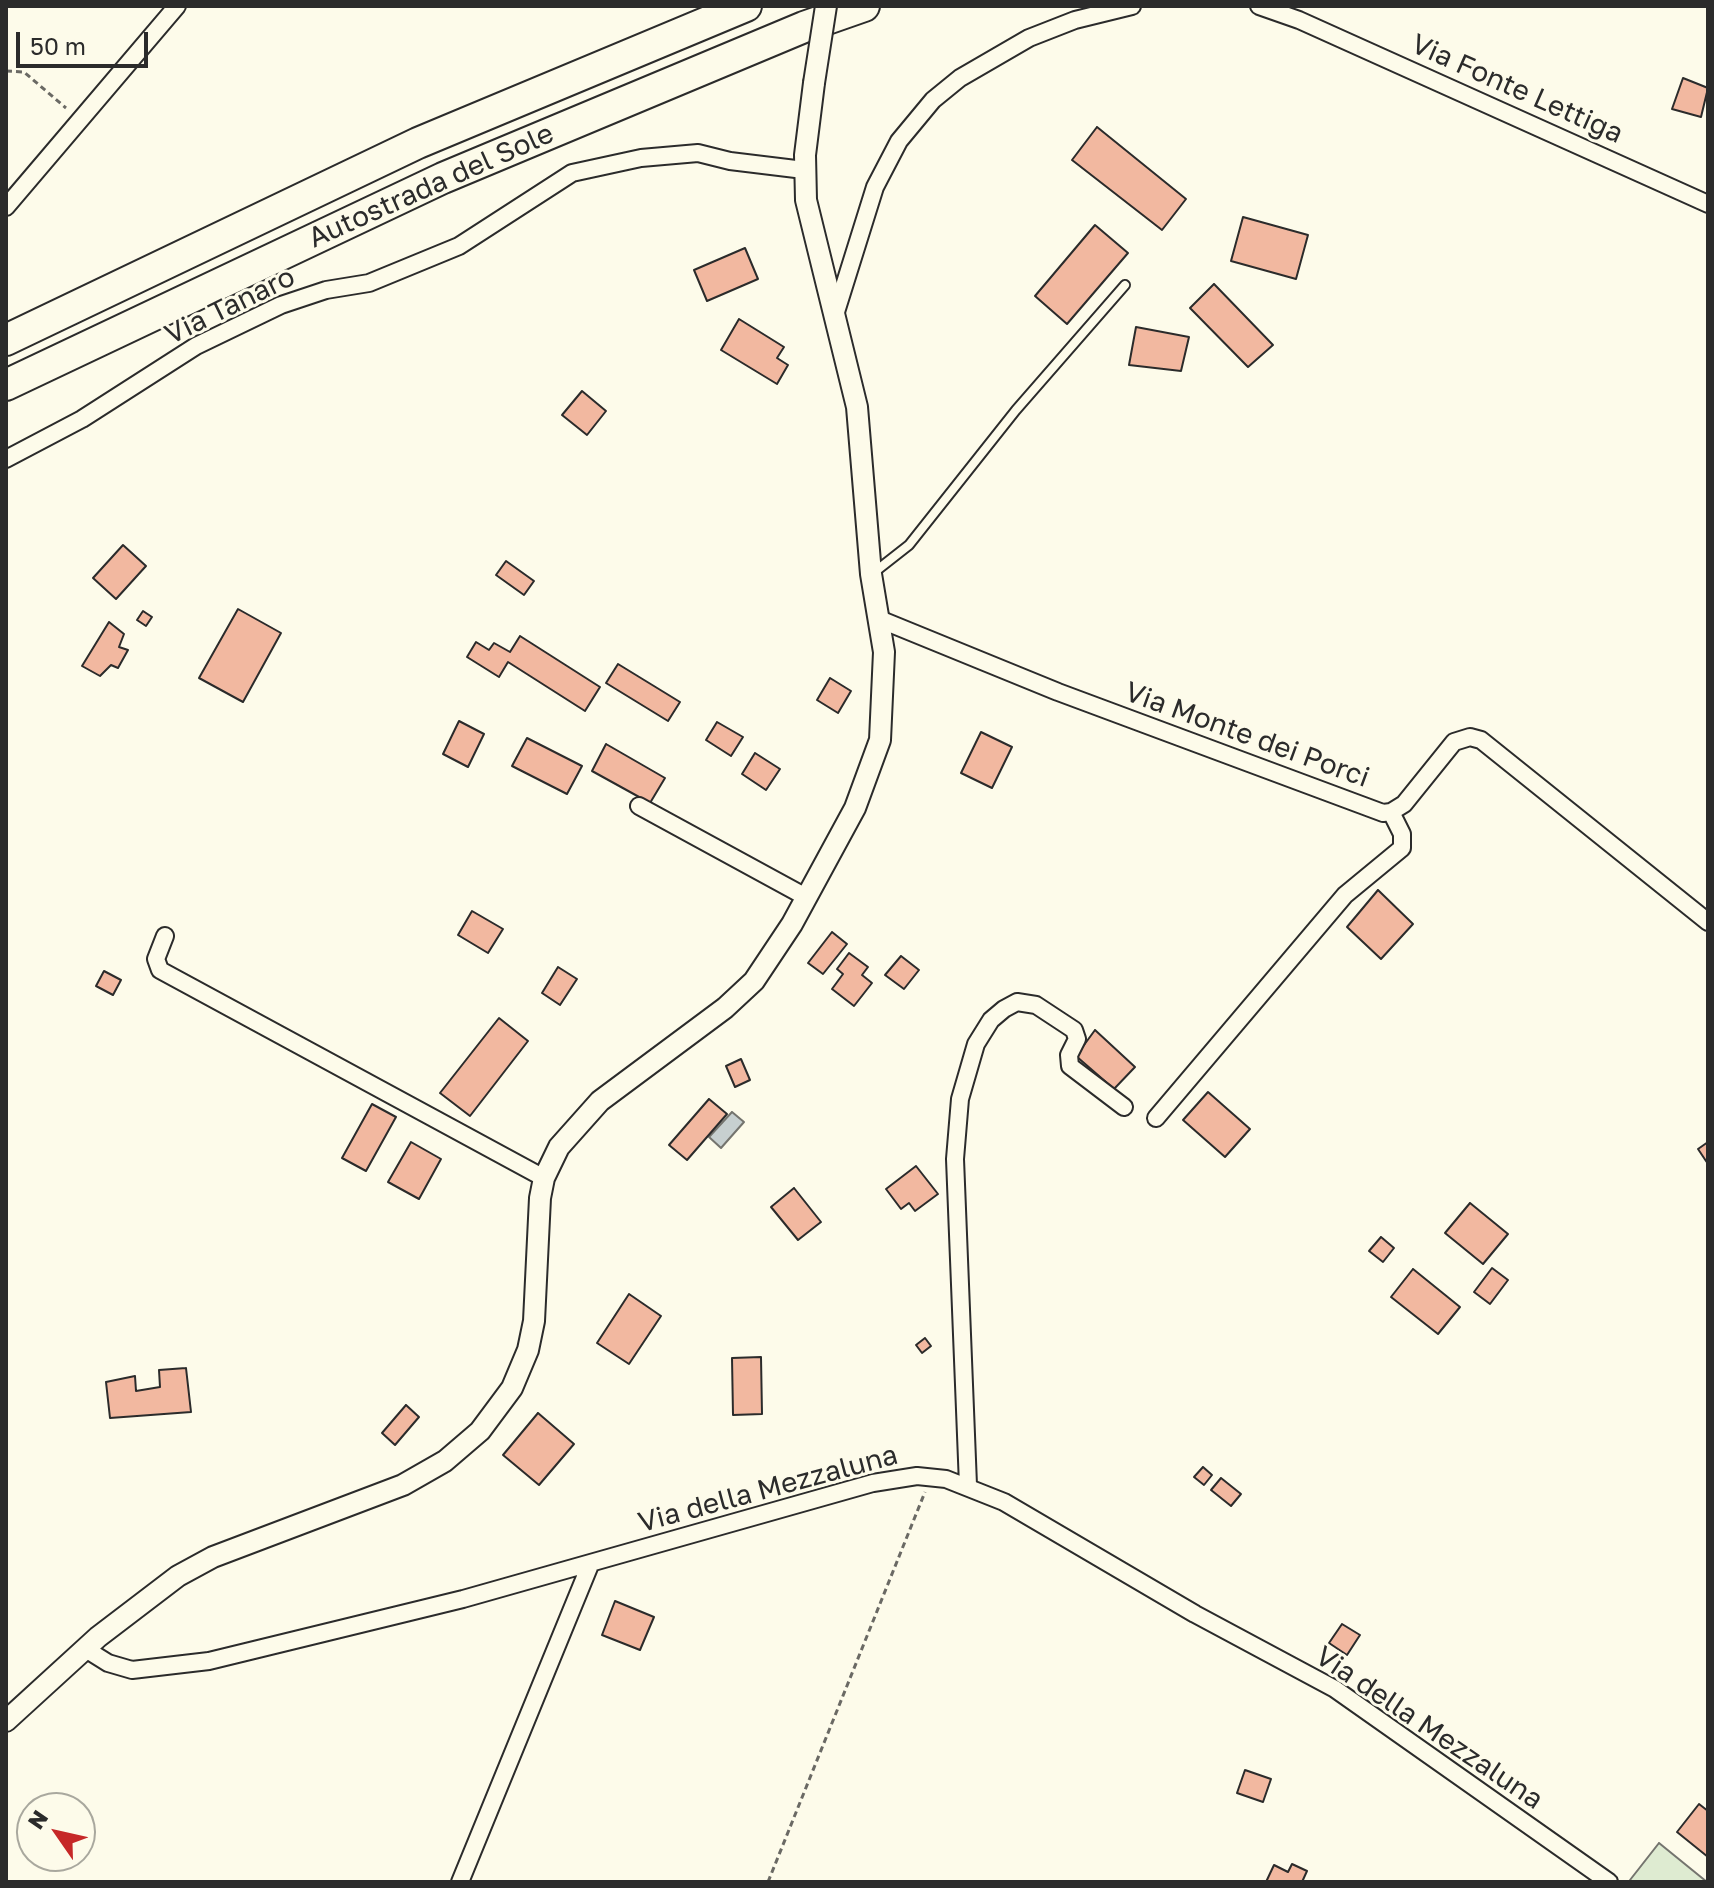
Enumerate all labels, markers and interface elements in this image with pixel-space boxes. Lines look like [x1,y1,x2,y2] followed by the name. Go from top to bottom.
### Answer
[20,16,152,66] scale bar
[1406,27,1628,151] street label: Via Fonte Lettiga
[30,31,86,60] text: 50 m
[303,117,559,255] street label: Autostrada del Sole
[160,260,300,352] street label: Via Tanaro
[1120,675,1374,795] street label: Via Monte dei Porci
[635,1438,901,1540] street label: Via della Mezzaluna
[1309,1639,1549,1817] street label: Via della Mezzaluna
[16,1792,96,1872] north arrow
[21,1805,53,1834] text: N

